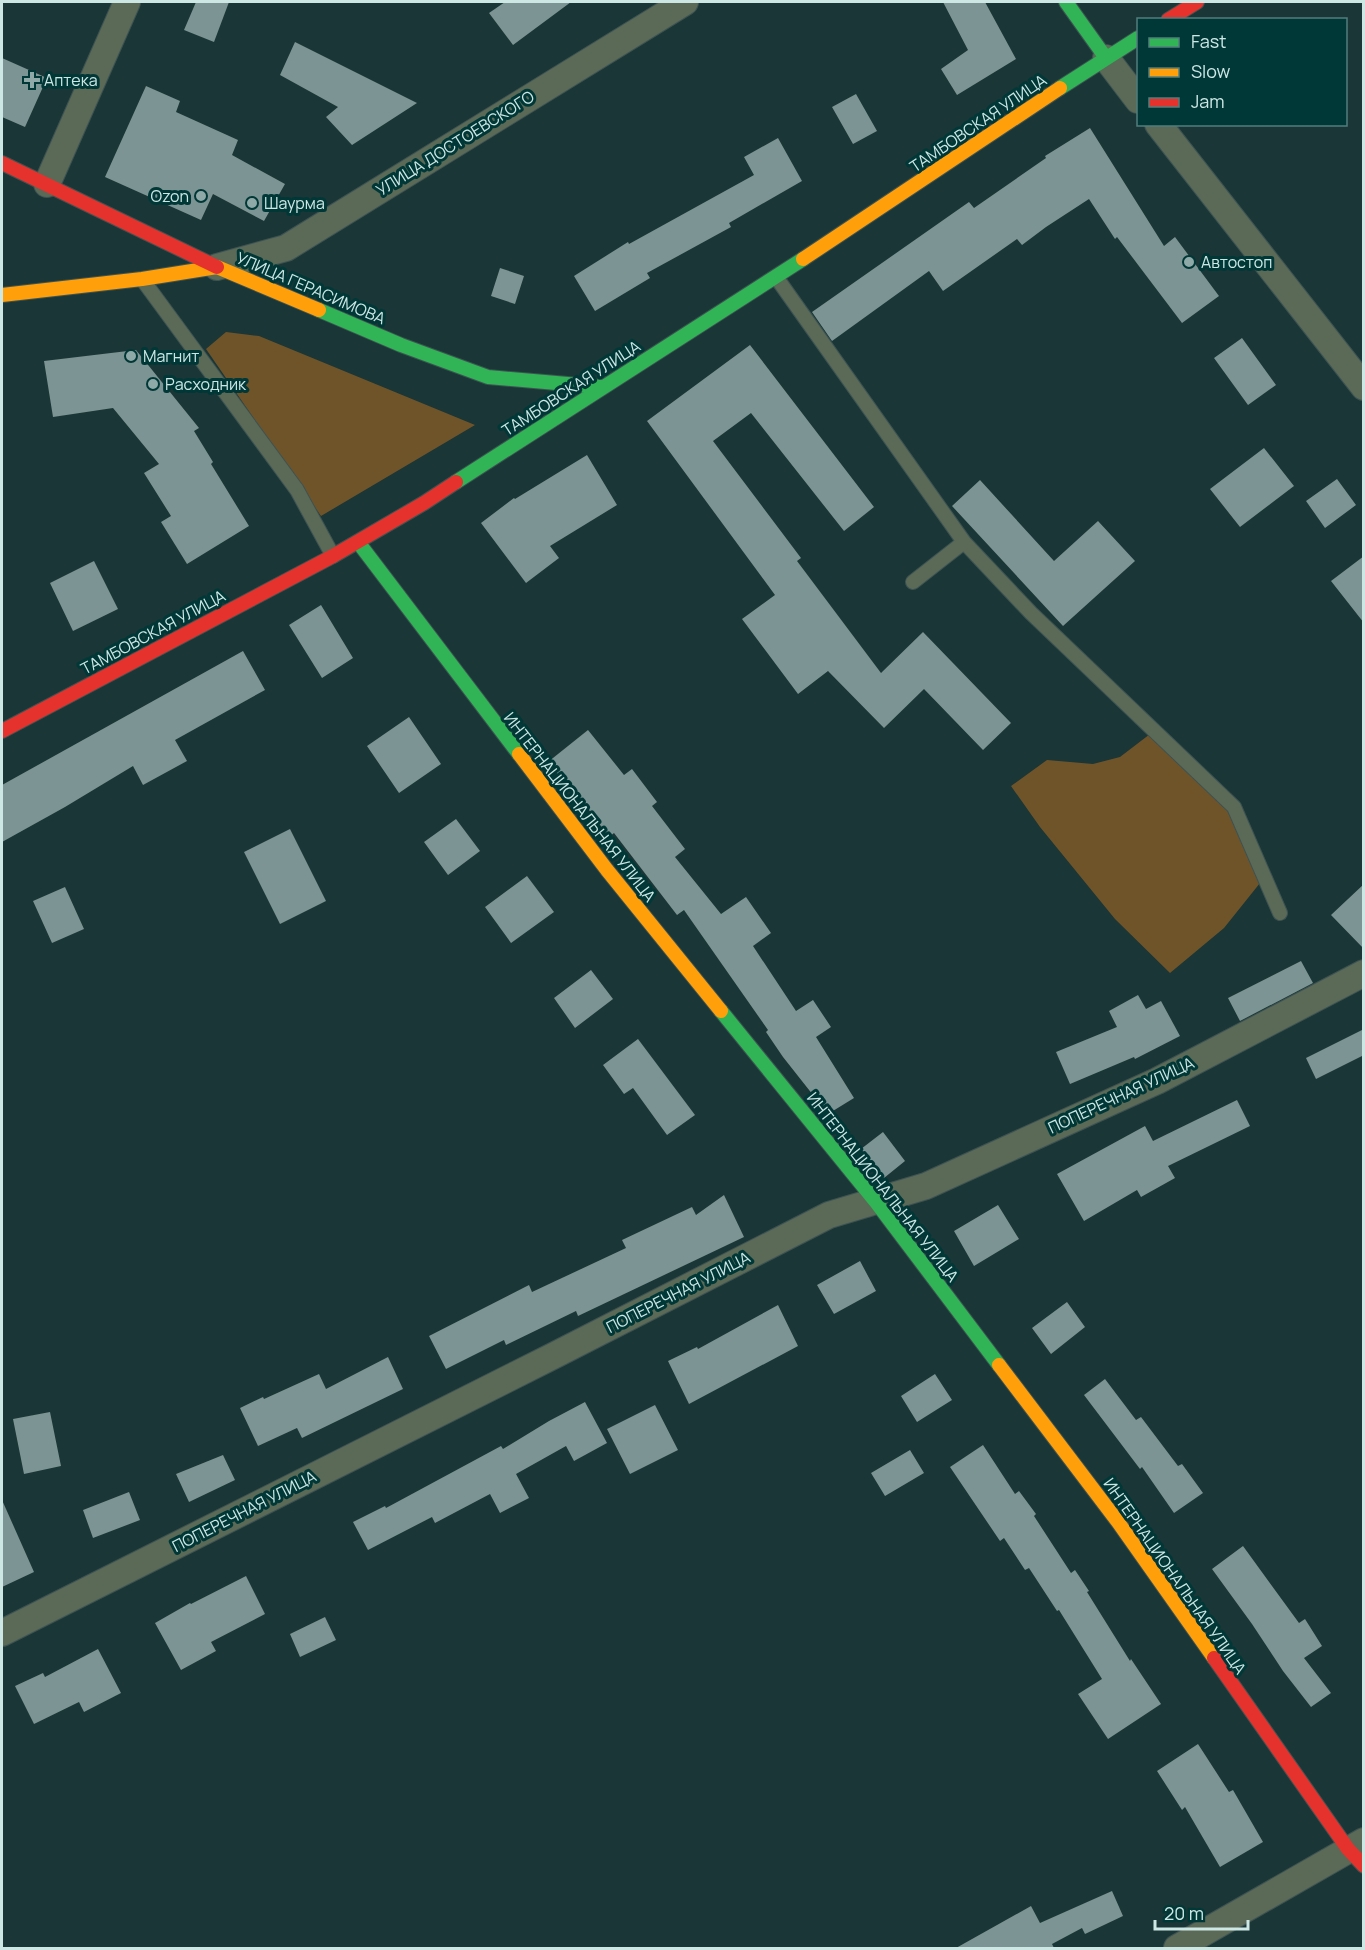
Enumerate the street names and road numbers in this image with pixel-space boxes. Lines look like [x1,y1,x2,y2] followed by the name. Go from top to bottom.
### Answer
[905,69,1051,177] street label: ТАМБОВСКАЯ УЛИЦА
[372,85,539,201] street label: УЛИЦА ДОСТОЕВСКОГО
[233,247,389,329] street label: УЛИЦА ГЕРАСИМОВА
[498,335,644,441] street label: ТАМБОВСКАЯ УЛИЦА
[77,585,229,679] street label: ТАМБОВСКАЯ УЛИЦА
[499,708,661,906] street label: ИНТЕРНАЦИОНАЛЬНАЯ УЛИЦА
[1044,1051,1198,1139] street label: ПОПЕРЕЧНАЯ УЛИЦА
[802,1088,964,1286] street label: ИНТЕРНАЦИОНАЛЬНАЯ УЛИЦА
[602,1246,754,1338] street label: ПОПЕРЕЧНАЯ УЛИЦА
[168,1465,320,1557] street label: ПОПЕРЕЧНАЯ УЛИЦА
[1099,1473,1251,1679] street label: ИНТЕРНАЦИОНАЛЬНАЯ УЛИЦА

